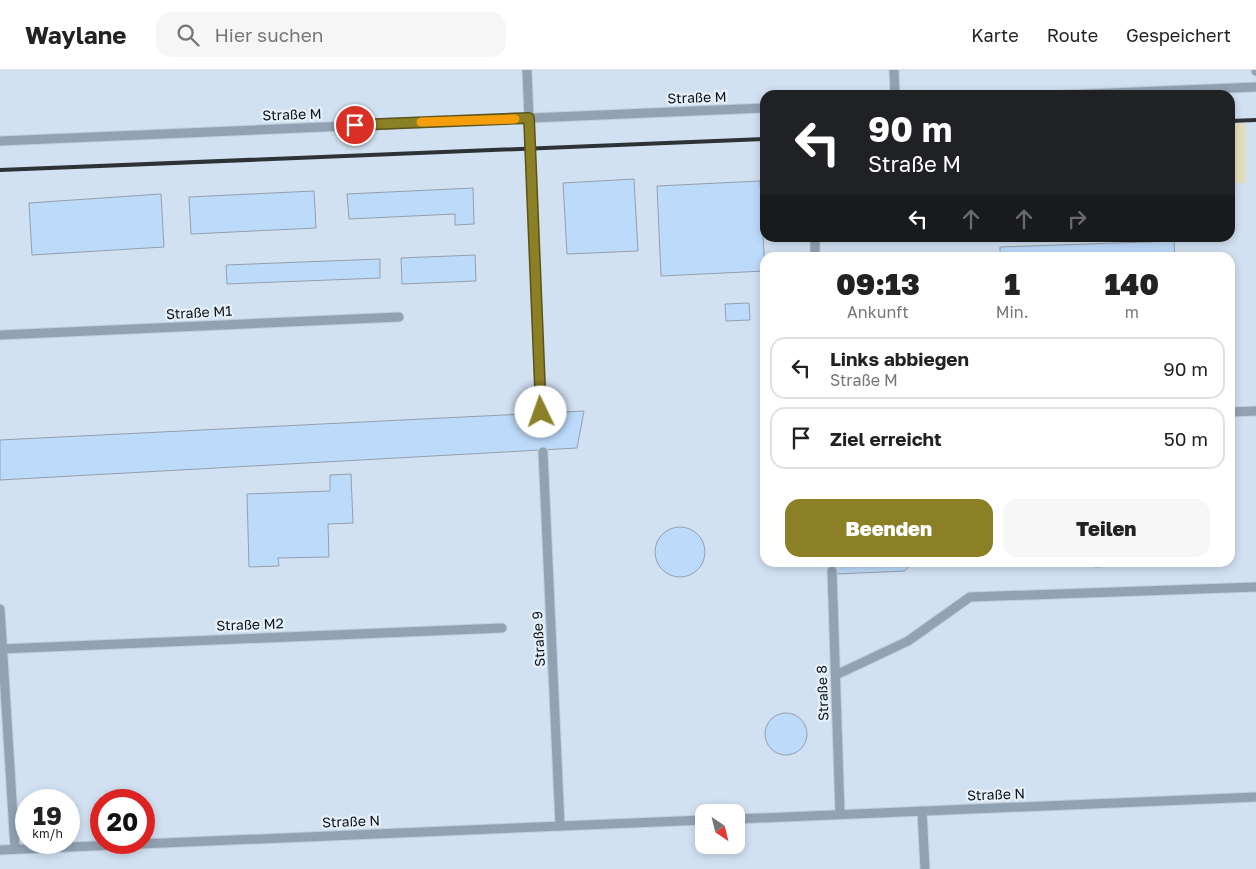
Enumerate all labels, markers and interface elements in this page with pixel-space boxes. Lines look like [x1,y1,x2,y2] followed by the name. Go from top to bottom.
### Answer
[156,12,506,57] search box
[25,20,126,49] text: Waylane
[174,21,202,49] icon: search
[214,23,323,46] text: Hier suchen
[971,24,1019,46] text: Karte
[1047,24,1098,46] text: Route
[1126,24,1231,46] text: Gespeichert
[667,87,727,107] street label: Straße M
[262,104,322,124] street label: Straße M
[334,104,376,146] pin
[868,108,952,150] text: 90 m
[785,110,850,175] icon: left
[341,111,369,139] icon: arrive
[868,150,961,177] text: Straße M
[904,205,932,233] icon: left
[957,205,985,233] icon: ahead
[1010,205,1038,233] icon: ahead
[1063,205,1091,233] icon: right
[836,266,920,302] text: 09:13
[1004,266,1020,302] text: 1
[1104,266,1159,302] text: 140
[166,302,233,322] street label: Straße M1
[847,302,909,322] text: Ankunft
[996,302,1028,322] text: Min.
[1125,302,1139,322] text: m
[830,347,969,370] text: Links abbiegen
[787,354,815,382] icon: left
[1163,357,1208,380] text: 90 m
[830,370,898,390] text: Straße M
[514,385,566,437] position arrow
[787,424,815,452] icon: arrive
[830,427,942,450] text: Ziel erreicht
[1164,427,1208,450] text: 50 m
[785,499,993,557] button: Beenden
[1003,499,1210,557] button: Teilen
[528,611,548,667] street label: Straße 9
[216,614,284,634] street label: Straße M2
[813,665,831,721] street label: Straße 8
[967,784,1025,804] street label: Straße N
[90,789,155,854] speed limit sign: 20
[33,800,62,831] text: 19
[695,804,745,854] north arrow
[695,804,745,854] map controls
[322,811,380,831] street label: Straße N
[32,826,63,841] text: km/h

